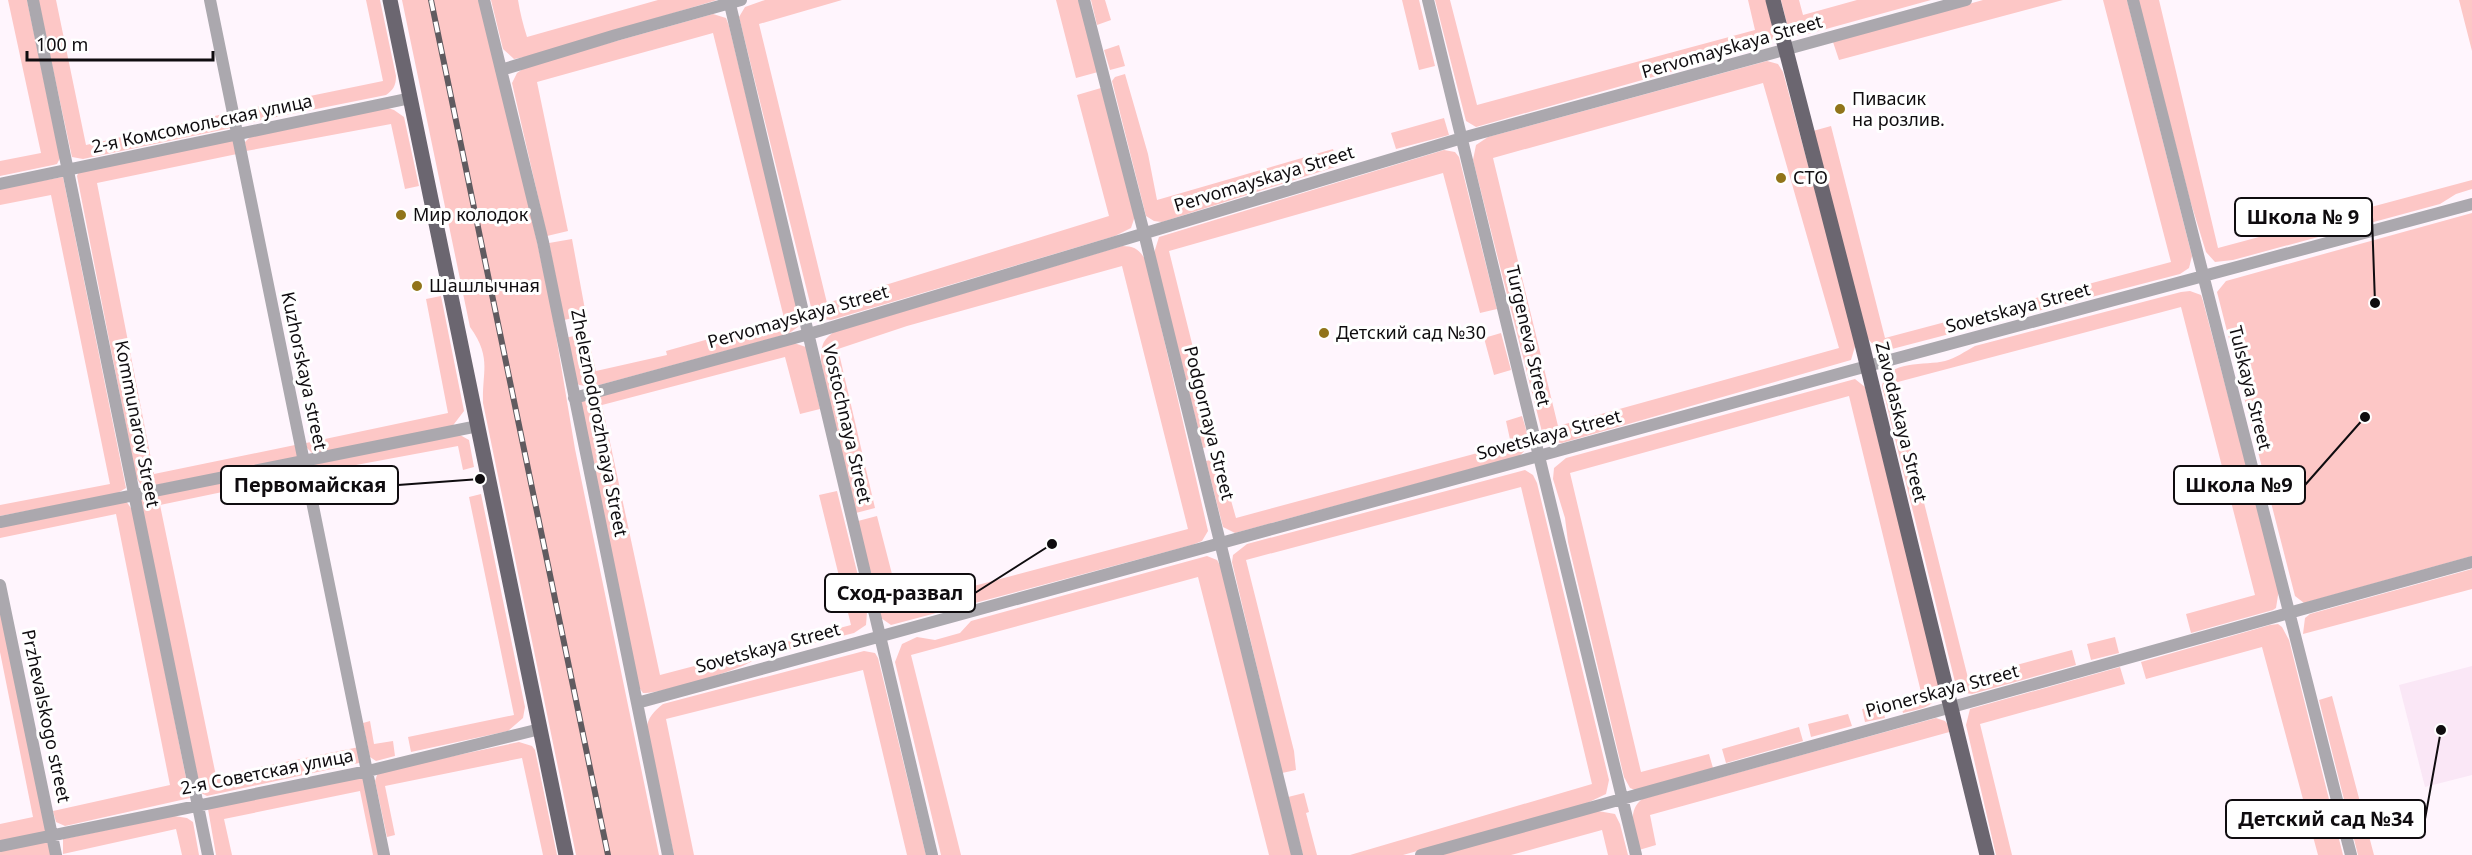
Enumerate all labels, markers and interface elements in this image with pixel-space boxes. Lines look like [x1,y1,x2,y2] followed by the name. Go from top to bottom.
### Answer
[1638,9,1825,83] street label: Pervomayskaya Street
[27,24,213,62] scale bar
[36,32,88,56] text: 100 m
[1852,86,1945,131] place label: Пивасик на розлив.
[89,88,314,158] street label: 2-я Комсомольская улица
[1833,102,1847,116] marker: Пивасик на розлив.
[1171,139,1357,217] street label: Pervomayskaya Street
[1793,165,1828,189] place label: СТО
[1774,171,1788,185] marker: СТО
[2235,198,2372,236] callout: Школа № 9
[413,202,529,226] place label: Мир колодок
[2247,203,2359,230] text: Школа № 9
[394,208,408,222] marker: Мир колодок
[1501,263,1557,409] street label: Turgeneva Street
[429,273,540,297] place label: Шашлычная
[1943,276,2093,338] street label: Sovetskaya Street
[410,279,424,293] marker: Шашлычная
[704,279,891,353] street label: Pervomayskaya Street
[276,289,334,453] street label: Kuzhorskaya street
[566,307,634,539] street label: Zheleznodorozhnaya Street
[1336,320,1486,344] place label: Детский сад №30
[2224,323,2278,453] street label: Tulskaya Street
[1317,326,1331,340] marker: Детский сад №30
[110,338,166,510] street label: Kommunarov Street
[1870,339,1934,505] street label: Zavodaskaya Street
[818,342,878,506] street label: Vostochnaya Street
[1179,343,1241,503] street label: Podgornaya Street
[1474,403,1624,465] street label: Sovetskaya Street
[221,466,398,504] callout: Первомайская
[2174,466,2305,504] callout: Школа №9
[234,471,386,498] text: Первомайская
[2185,471,2293,498] text: Школа №9
[825,574,975,612] callout: Сход-развал
[837,579,963,606] text: Сход-развал
[693,616,843,678] street label: Sovetskaya Street
[17,627,77,805] street label: Przhevalskogo street
[1862,658,2021,722] street label: Pionerskaya Street
[178,742,355,800] street label: 2-я Советская улица
[2226,800,2425,838] callout: Детский сад №34
[2238,805,2414,832] text: Детский сад №34

